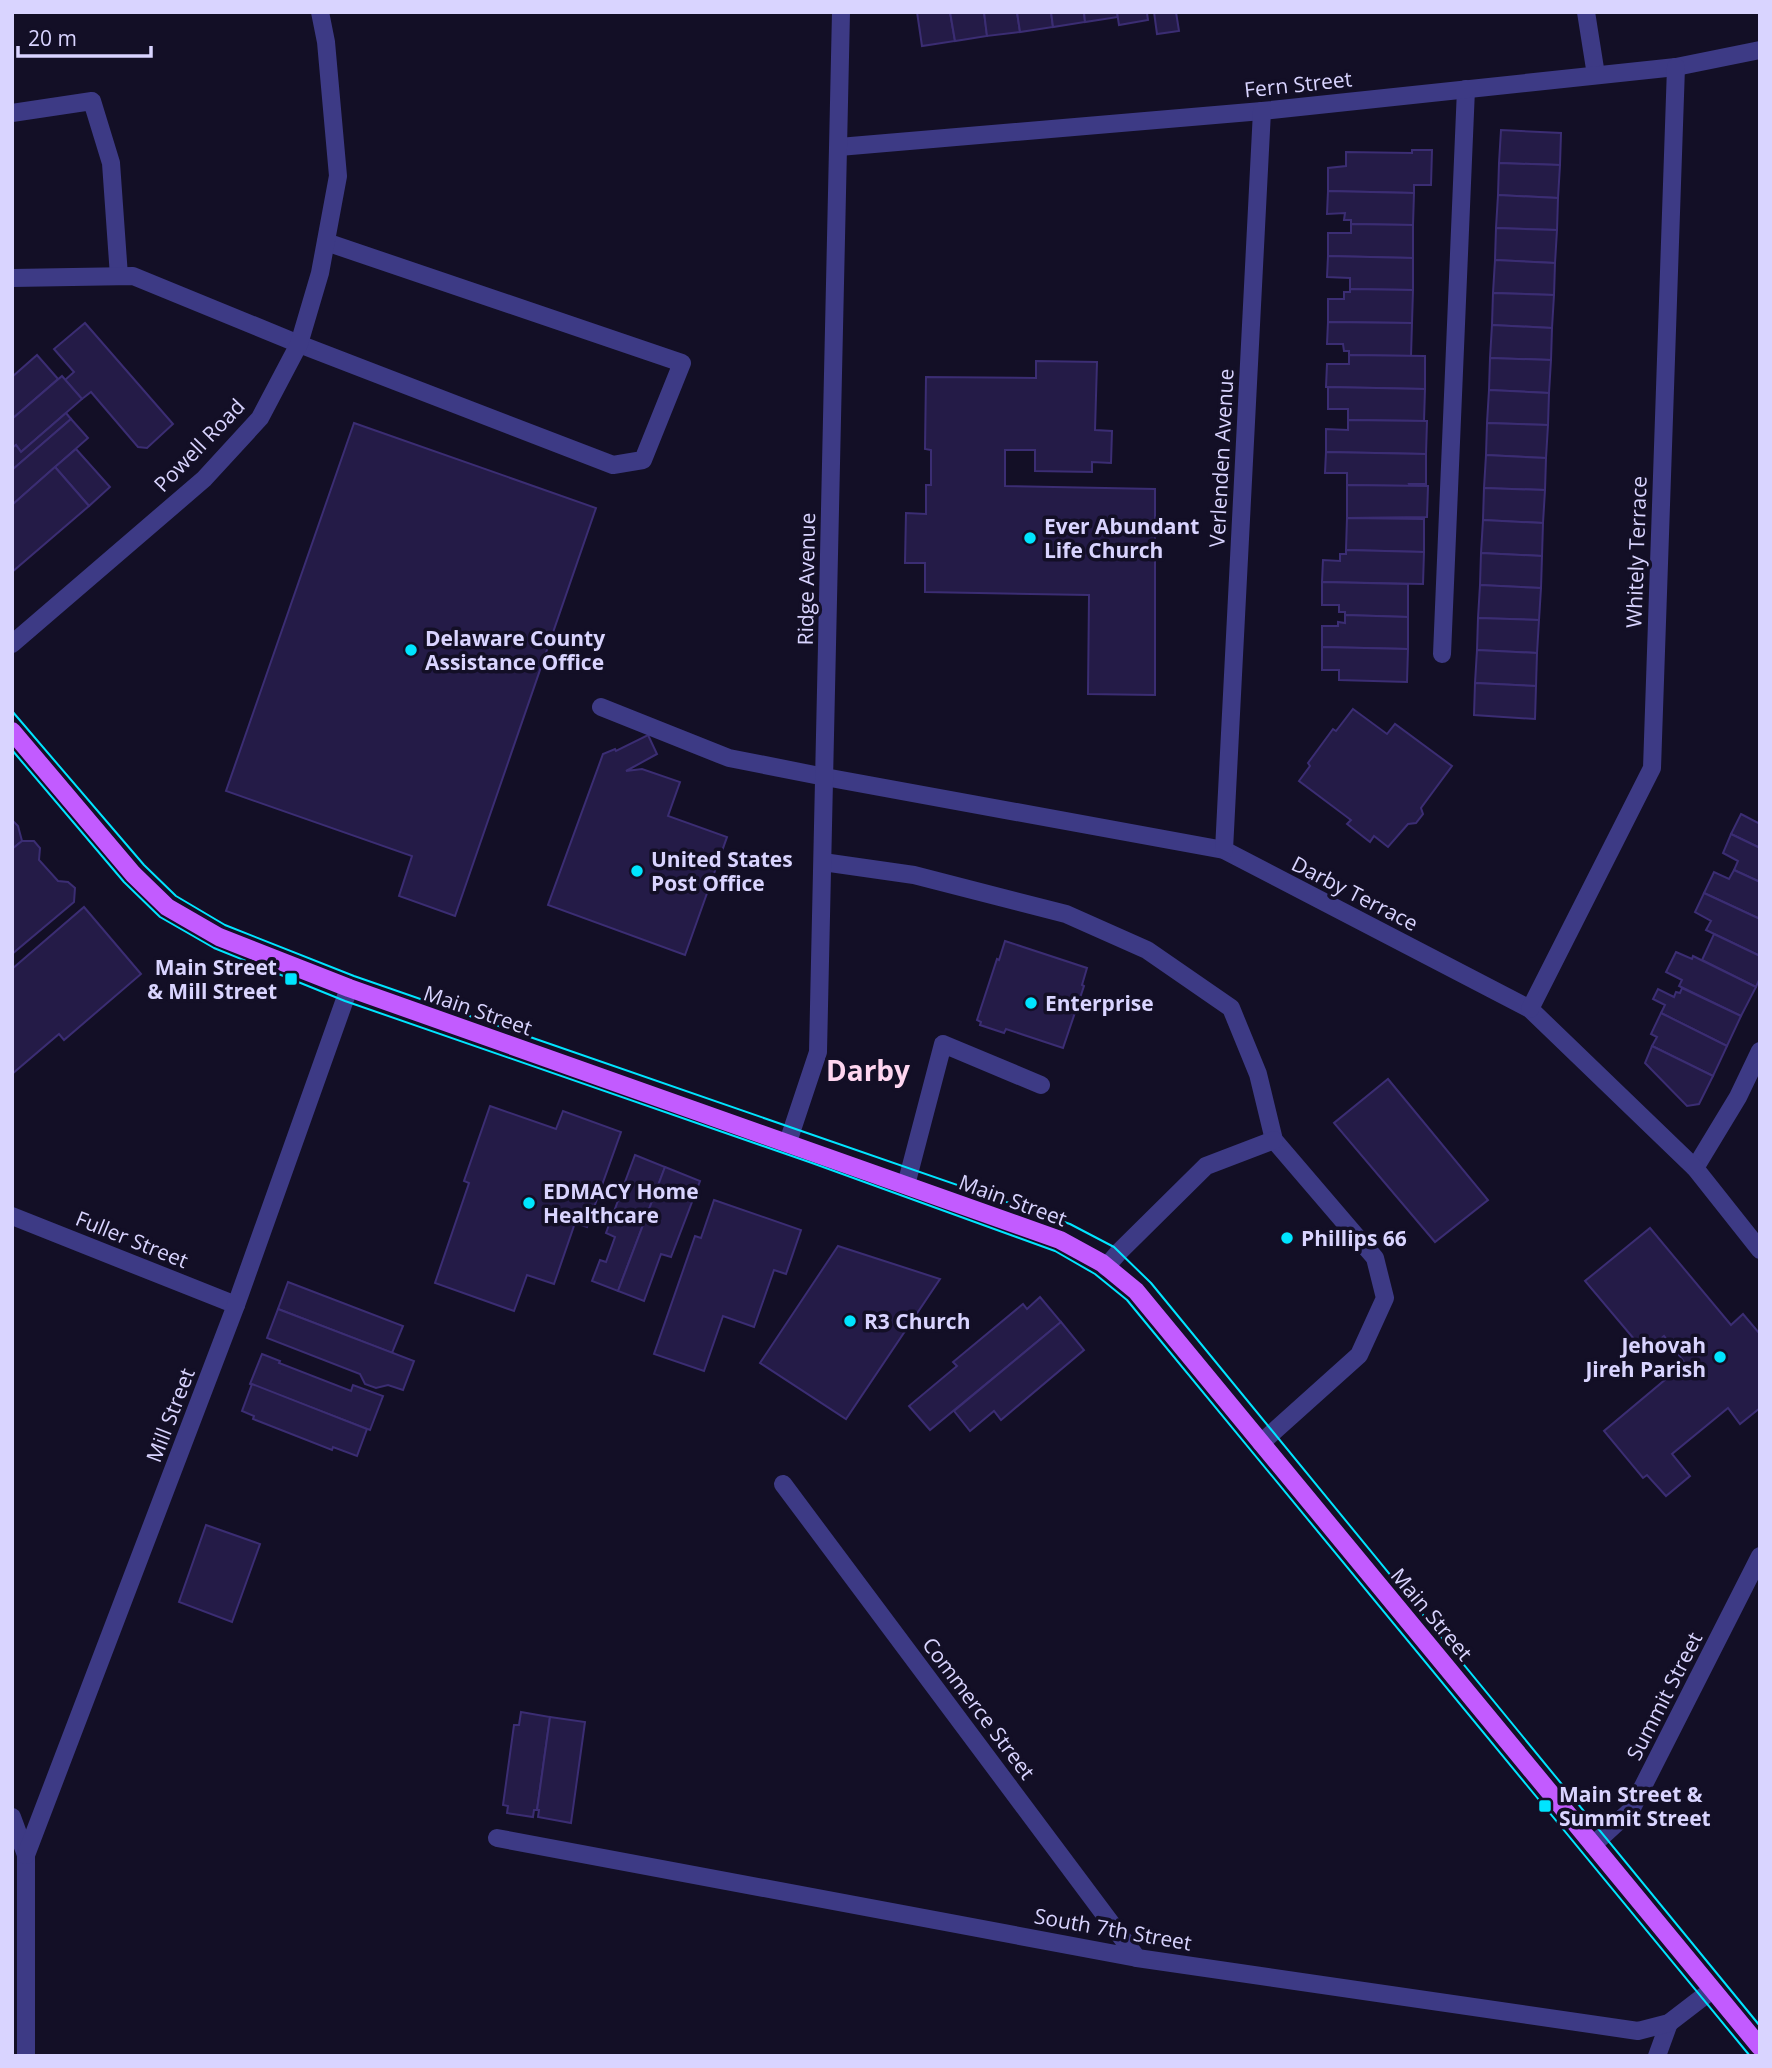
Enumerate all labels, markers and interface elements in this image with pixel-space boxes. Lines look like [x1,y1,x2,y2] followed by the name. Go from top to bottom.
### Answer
[18,14,150,58] scale bar
[28,24,77,52] text: 20 m
[1243,64,1353,104] street label: Fern Street
[1202,368,1240,548] street label: Verlenden Avenue
[147,392,251,498] street label: Powell Road
[1619,475,1653,629] street label: Whitely Terrace
[791,512,821,646] street label: Ridge Avenue
[1044,512,1199,564] place label: Ever Abundant Life Church
[1022,530,1038,546] marker: Ever Abundant Life Church
[425,624,605,676] place label: Delaware County Assistance Office
[403,642,419,658] marker: Delaware County Assistance Office
[651,845,793,897] place label: United States Post Office
[1287,849,1423,937] street label: Darby Terrace
[629,863,645,879] marker: United States Post Office
[147,953,277,1005] place label: Main Street & Mill Street
[283,971,299,987] marker: Main Street & Mill Street
[420,978,536,1042] street label: Main Street
[1045,989,1154,1017] place label: Enterprise
[1023,995,1039,1011] marker: Enterprise
[826,1051,910,1089] district label: Darby
[955,1168,1071,1232] street label: Main Street
[543,1177,699,1229] place label: EDMACY Home Healthcare
[521,1195,537,1211] marker: EDMACY Home Healthcare
[72,1204,192,1274] street label: Fuller Street
[1301,1224,1407,1252] place label: Phillips 66
[1279,1230,1295,1246] marker: Phillips 66
[864,1307,970,1335] place label: R3 Church
[842,1313,858,1329] marker: R3 Church
[1583,1331,1706,1383] place label: Jehovah Jireh Parish
[1712,1349,1728,1365] marker: Jehovah Jireh Parish
[139,1364,201,1466] street label: Mill Street
[1385,1562,1479,1666] street label: Main Street
[1620,1627,1708,1765] street label: Summit Street
[916,1631,1042,1785] street label: Commerce Street
[1559,1780,1711,1832] place label: Main Street & Summit Street
[1537,1798,1553,1814] marker: Main Street & Summit Street
[1032,1901,1194,1957] street label: South 7th Street

